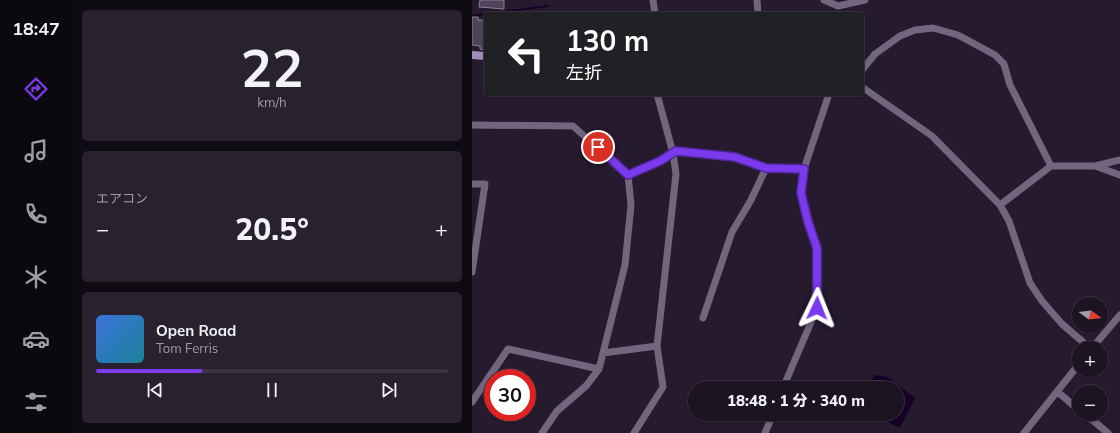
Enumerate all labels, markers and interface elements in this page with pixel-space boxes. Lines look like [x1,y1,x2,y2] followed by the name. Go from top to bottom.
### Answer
[12,17,60,40] text: 18:47
[566,23,649,58] text: 130 m
[500,28,552,80] icon: left
[241,35,303,100] text: 22
[566,61,602,84] text: 左折
[22,75,50,103] icon: directions
[257,94,287,110] text: km/h
[581,130,615,164] pin
[587,136,609,158] icon: arrive
[22,137,50,165] icon: music
[96,190,148,206] text: エアコン
[22,200,50,228] icon: phone
[235,210,309,248] text: 20.5°
[96,215,109,243] text: −
[435,215,448,243] text: +
[22,263,50,291] icon: climate
[796,287,838,329] position arrow
[1072,297,1108,333] north arrow
[1072,297,1108,421] map controls
[156,321,236,340] text: Open Road
[22,325,50,353] icon: car
[156,340,218,356] text: Tom Ferris
[1072,341,1108,377] button: +
[484,369,536,421] speed limit sign: 30
[144,379,166,401] icon: previous
[261,379,283,401] icon: pause
[378,379,400,401] icon: next
[1072,385,1108,421] button: −
[22,388,50,416] icon: filters
[727,391,865,410] text: 18:48 · 1 分 · 340 m

